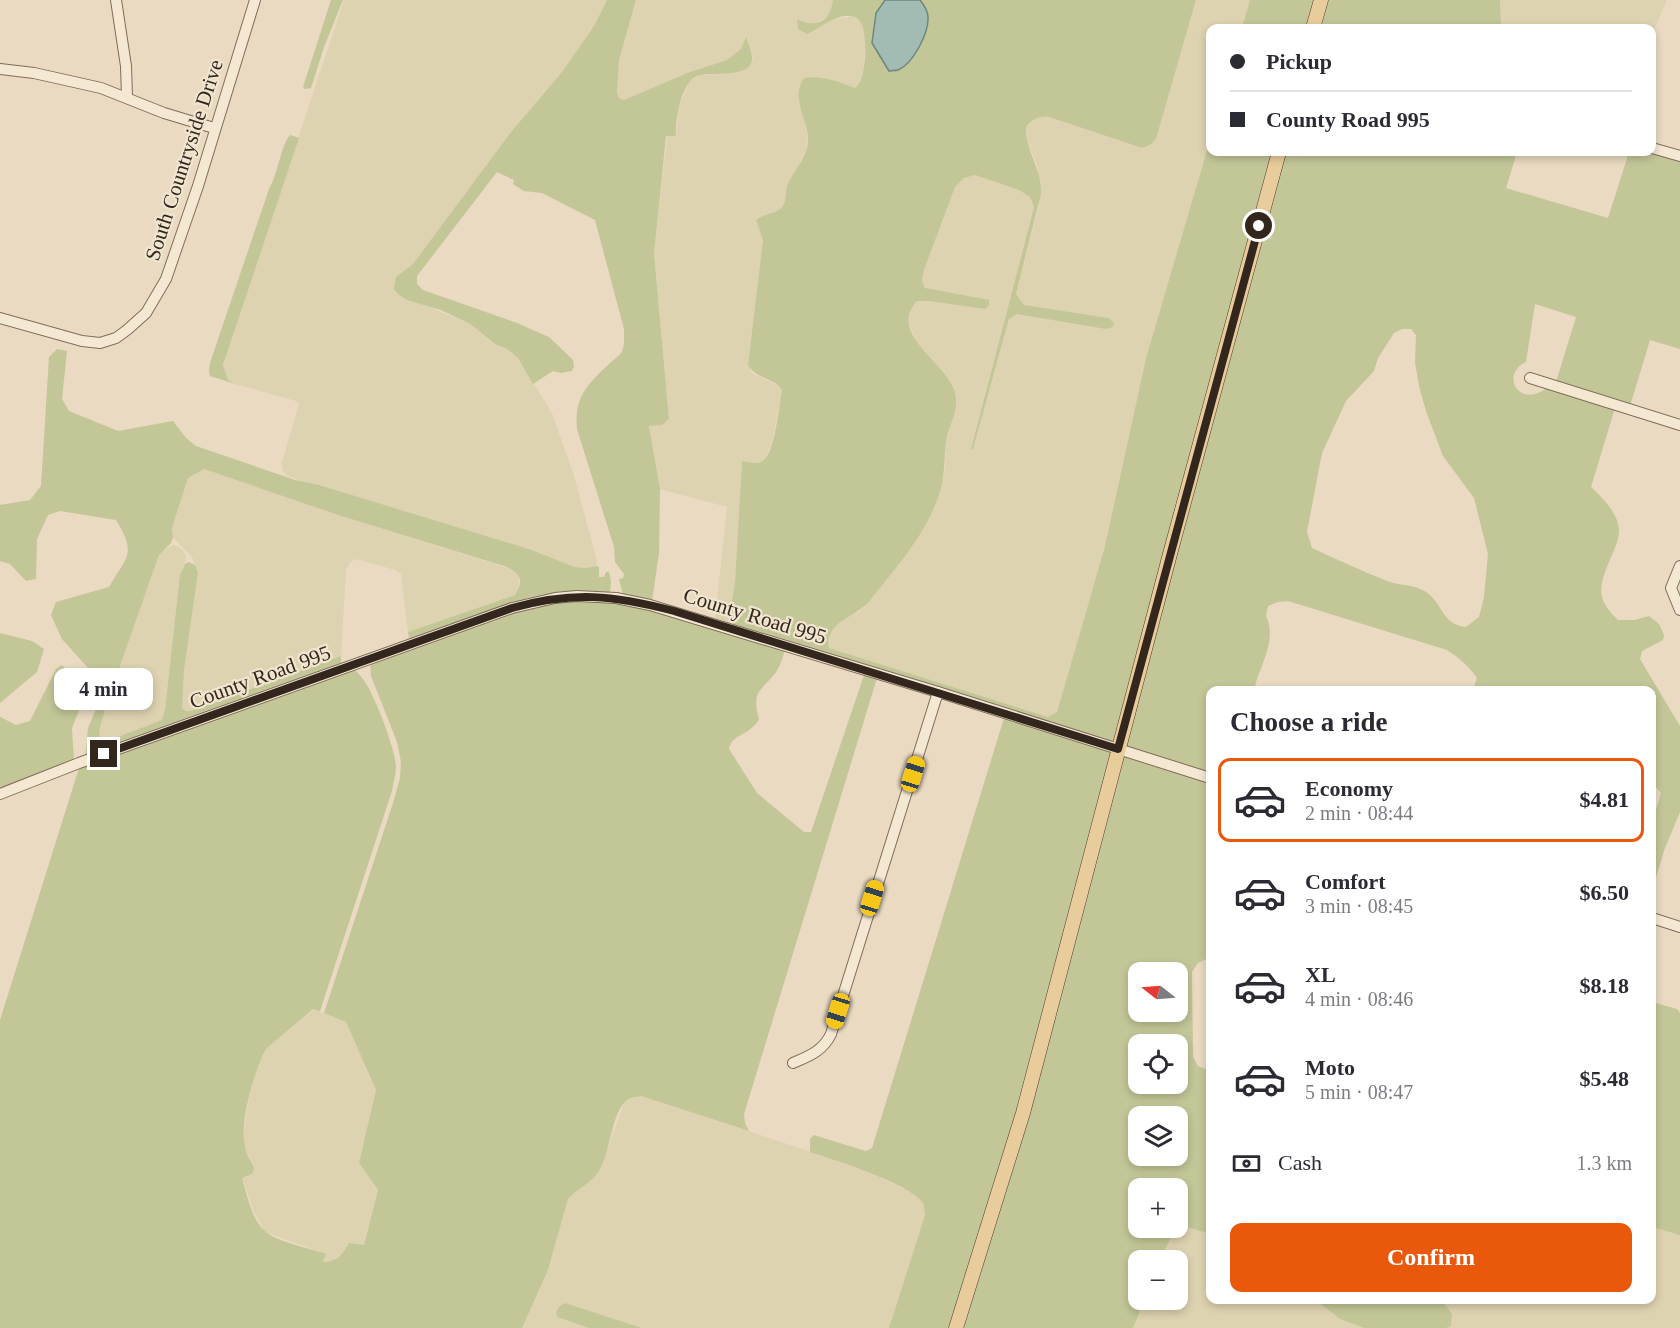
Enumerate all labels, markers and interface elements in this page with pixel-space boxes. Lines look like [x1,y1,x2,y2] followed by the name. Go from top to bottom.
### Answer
[1266,49,1332,74] text: Pickup
[140,56,228,264] street label: South Countryside Drive
[1266,107,1430,132] text: County Road 995
[1245,212,1272,239] route start
[681,583,829,649] street label: County Road 995
[186,640,334,714] street label: County Road 995
[54,667,154,709] callout: 4 min
[79,678,128,700] text: 4 min
[1230,707,1388,737] text: Choose a ride
[90,740,117,767] route end
[899,754,927,794] car
[1233,773,1287,827] icon: car
[1305,776,1393,801] text: Economy
[1580,787,1629,812] text: $4.81
[1305,802,1413,824] text: 2 min · 08:44
[1233,866,1287,920] icon: car
[1305,869,1386,894] text: Comfort
[858,878,886,918] car
[1580,880,1629,905] text: $6.50
[1305,895,1413,917] text: 3 min · 08:45
[1233,959,1287,1013] icon: car
[1128,962,1188,1022] north arrow
[1128,962,1188,1310] map controls
[1305,962,1336,987] text: XL
[1580,973,1629,998] text: $8.18
[1305,988,1413,1010] text: 4 min · 08:46
[824,991,852,1031] car
[1128,1034,1188,1094] button: locate
[1233,1052,1287,1106] icon: car
[1305,1055,1355,1080] text: Moto
[1580,1066,1629,1091] text: $5.48
[1305,1081,1413,1103] text: 5 min · 08:47
[1128,1106,1188,1166] button: layers
[1230,1147,1263,1180] icon: cash
[1278,1150,1322,1175] text: Cash
[1576,1152,1632,1174] text: 1.3 km
[1128,1178,1188,1238] button: +
[1230,1223,1632,1292] button: Confirm
[1128,1250,1188,1310] button: −

